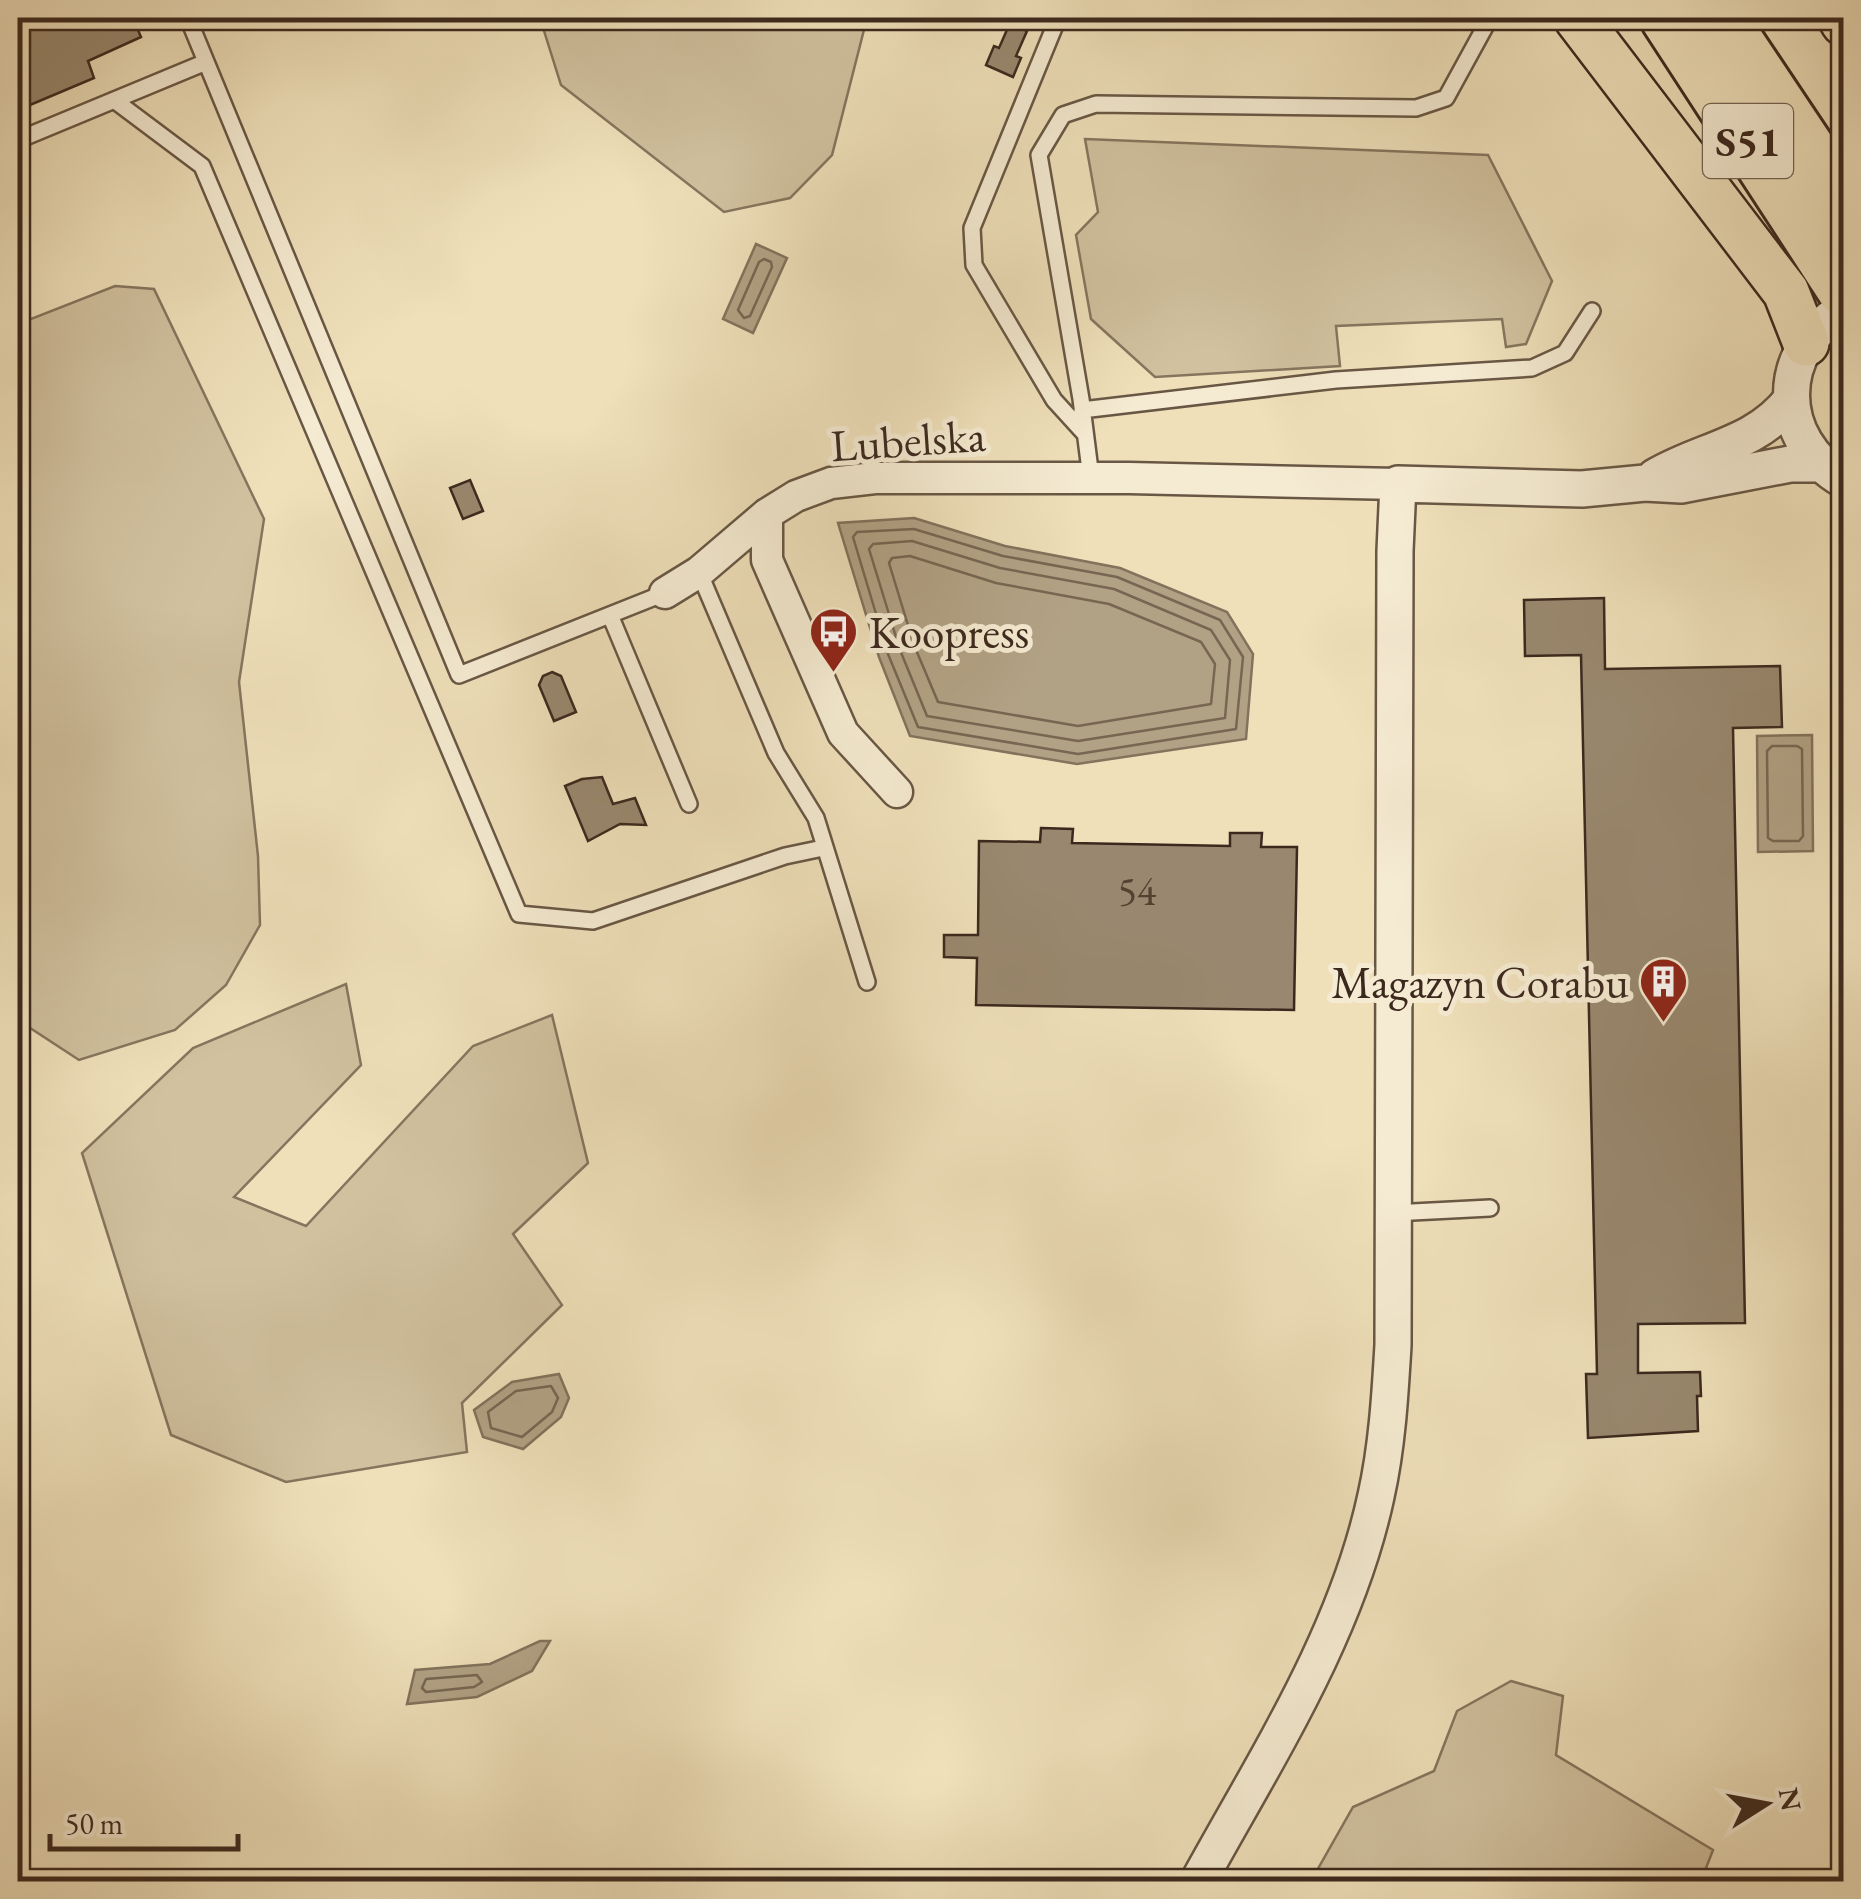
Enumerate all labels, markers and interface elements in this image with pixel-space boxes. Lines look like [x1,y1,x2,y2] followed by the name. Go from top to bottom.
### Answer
[1703,104,1793,178] road number: S51
[829,406,987,474] street label: Lubelska
[869,603,1029,661] place label: Koopress
[808,606,860,674] bus stop icon: Koopress
[1118,865,1157,917] house number: 54
[1331,953,1629,1011] place label: Magazyn Corabu
[1638,956,1690,1024] building icon: Magazyn Corabu
[1716,1754,1816,1854] north arrow
[1771,1785,1810,1814] text: N
[50,1789,238,1851] scale bar
[65,1804,123,1843] text: 50 m

